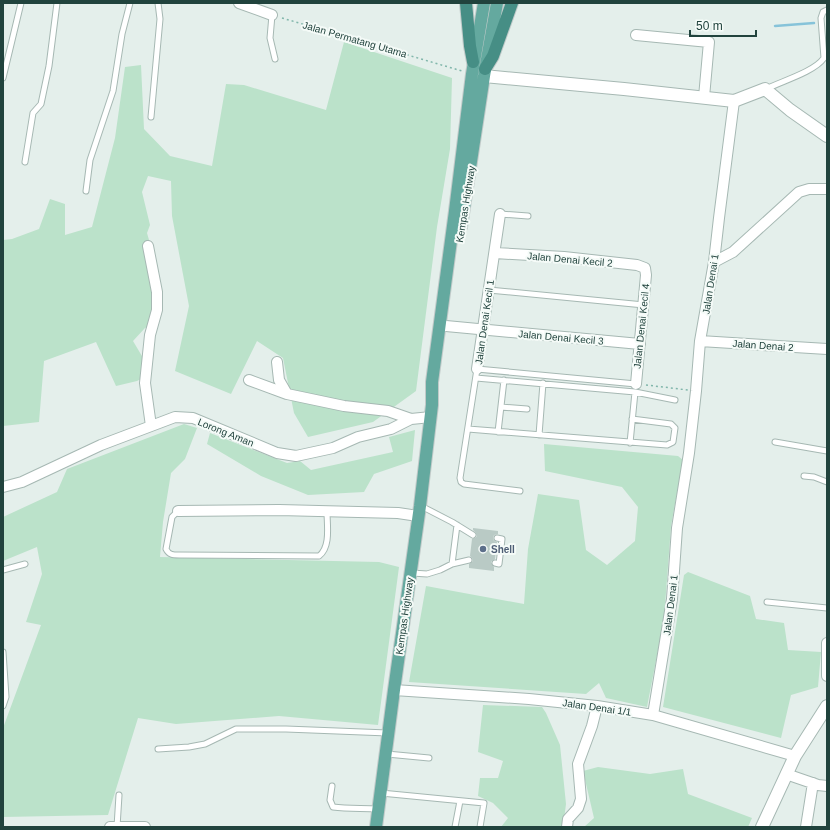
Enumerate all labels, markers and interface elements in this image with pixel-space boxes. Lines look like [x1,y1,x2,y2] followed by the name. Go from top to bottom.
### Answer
[690,12,756,38] scale bar
[302,19,409,60] street label: Jalan Permatang Utama
[696,19,723,33] text: 50 m
[454,165,477,243] street label: Kempas Highway
[527,250,614,269] street label: Jalan Denai Kecil 2
[700,253,721,315] street label: Jalan Denai 1
[473,278,496,365] street label: Jalan Denai Kecil 1
[632,282,651,369] street label: Jalan Denai Kecil 4
[518,328,605,347] street label: Jalan Denai Kecil 3
[732,338,794,353] street label: Jalan Denai 2
[196,416,255,449] street label: Lorong Aman
[478,544,488,554] marker: Shell
[491,544,515,555] place label: Shell
[661,574,680,636] street label: Jalan Denai 1
[394,577,415,655] street label: Kempas Highway
[562,697,633,718] street label: Jalan Denai 1/1

